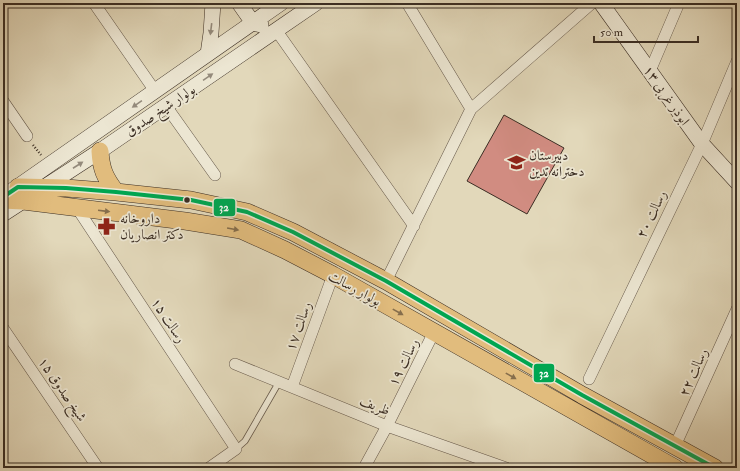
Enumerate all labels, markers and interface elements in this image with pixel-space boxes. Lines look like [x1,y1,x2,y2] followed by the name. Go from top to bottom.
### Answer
[594,18,698,44] scale bar
[208,23,214,35] one-way arrow
[600,25,624,40] text: 50 m
[639,62,693,129] street label: ابوذر غربی ۱۳
[203,73,214,80] one-way arrow
[122,80,201,143] street label: بولوار شیخ صدوق
[132,100,142,108] one-way arrow
[529,147,584,180] place label: دبیرستان دخترانه تدین
[506,153,526,173] school or university icon: دبیرستان دخترانه تدین
[73,161,83,169] one-way arrow
[633,188,670,241] street label: رسالت ۲۰
[182,195,192,205] unlabelled marker
[213,198,236,217] line badge: 32
[219,201,229,214] text: 32
[98,208,110,214] one-way arrow
[120,210,184,243] place label: داروخانه دکتر انصاریان
[97,216,117,236] pharmacy icon: داروخانه دکتر انصاریان
[226,226,239,232] one-way arrow
[325,267,384,310] street label: بولوار رسالت
[148,294,190,346] street label: رسالت ۱۵
[282,299,315,353] street label: رسالت ۱۷
[392,309,404,316] one-way arrow
[384,336,423,389] street label: رسالت ۱۹
[675,345,712,399] street label: رسالت ۲۲
[31,354,90,427] street label: شیخ صدوق ۱۵
[533,363,555,383] line badge: 32
[539,367,549,380] text: 32
[506,373,517,379] one-way arrow
[357,392,393,419] street label: ظریف

